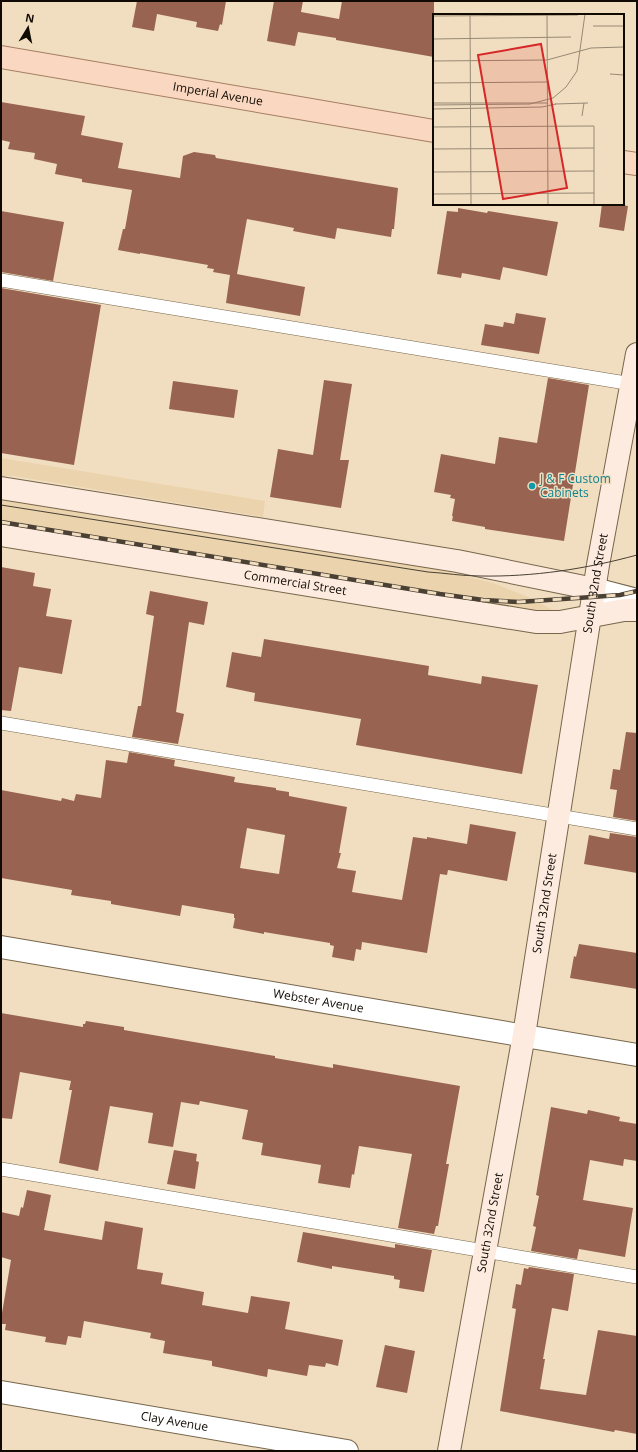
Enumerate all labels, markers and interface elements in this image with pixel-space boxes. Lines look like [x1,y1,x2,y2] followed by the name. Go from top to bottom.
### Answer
[8,8,48,48] north arrow
[24,9,36,26] text: N
[433,14,624,205] inset map
[172,78,265,110] street label: Imperial Avenue
[539,470,611,501] place label: J & F Custom Cabinets
[527,481,537,491] marker: J & F Custom Cabinets
[578,532,612,634] street label: South 32nd Street
[243,566,348,599] street label: Commercial Street
[528,852,560,954] street label: South 32nd Street
[272,984,365,1017] street label: Webster Avenue
[472,1171,507,1274] street label: South 32nd Street
[140,1407,210,1435] street label: Clay Avenue

